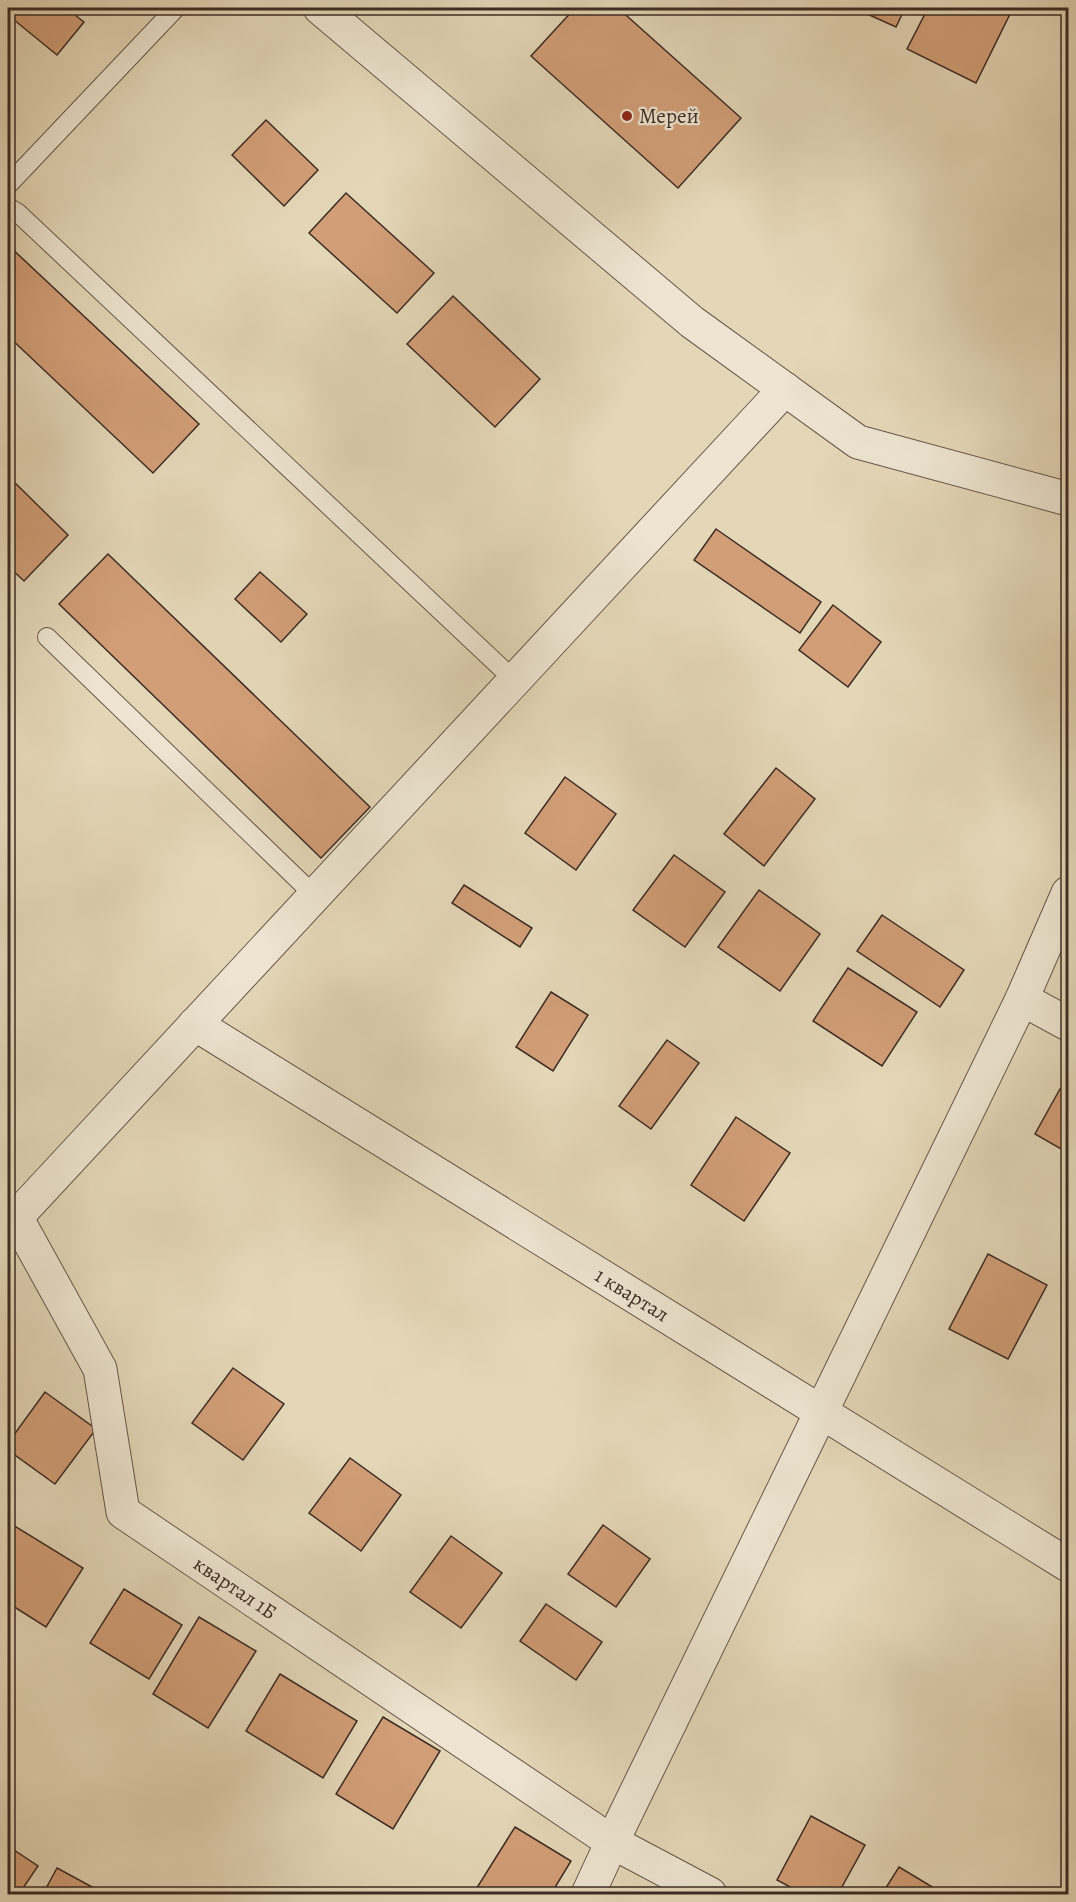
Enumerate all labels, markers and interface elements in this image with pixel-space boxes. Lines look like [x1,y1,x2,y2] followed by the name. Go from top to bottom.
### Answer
[639,102,699,130] place label: Мерей
[620,109,634,123] marker: Мерей
[589,1261,674,1328] street label: 1 квартал
[188,1550,283,1626] street label: квартал 1Б

